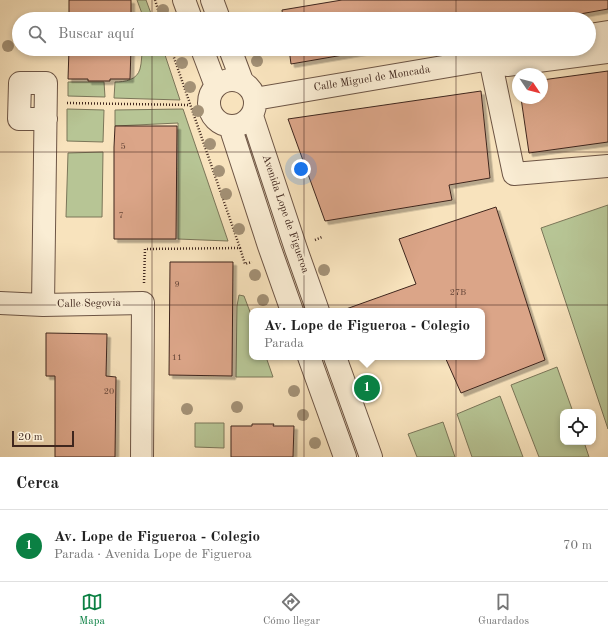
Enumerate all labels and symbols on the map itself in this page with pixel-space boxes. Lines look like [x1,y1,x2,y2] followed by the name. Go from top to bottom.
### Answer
[313,64,432,94] street label: Calle Miguel de Moncada
[512,68,548,104] north arrow
[120,142,126,151] house number: 5
[260,153,311,275] street label: Avenida Lope de Figueroa
[291,159,311,179] your location
[118,211,124,220] house number: 7
[174,280,180,289] house number: 9
[450,288,466,297] house number: 27B
[57,298,122,310] street label: Calle Segovia
[172,353,182,362] house number: 11
[354,373,380,403] pin: 1
[104,387,114,396] house number: 20
[12,429,74,448] scale bar

